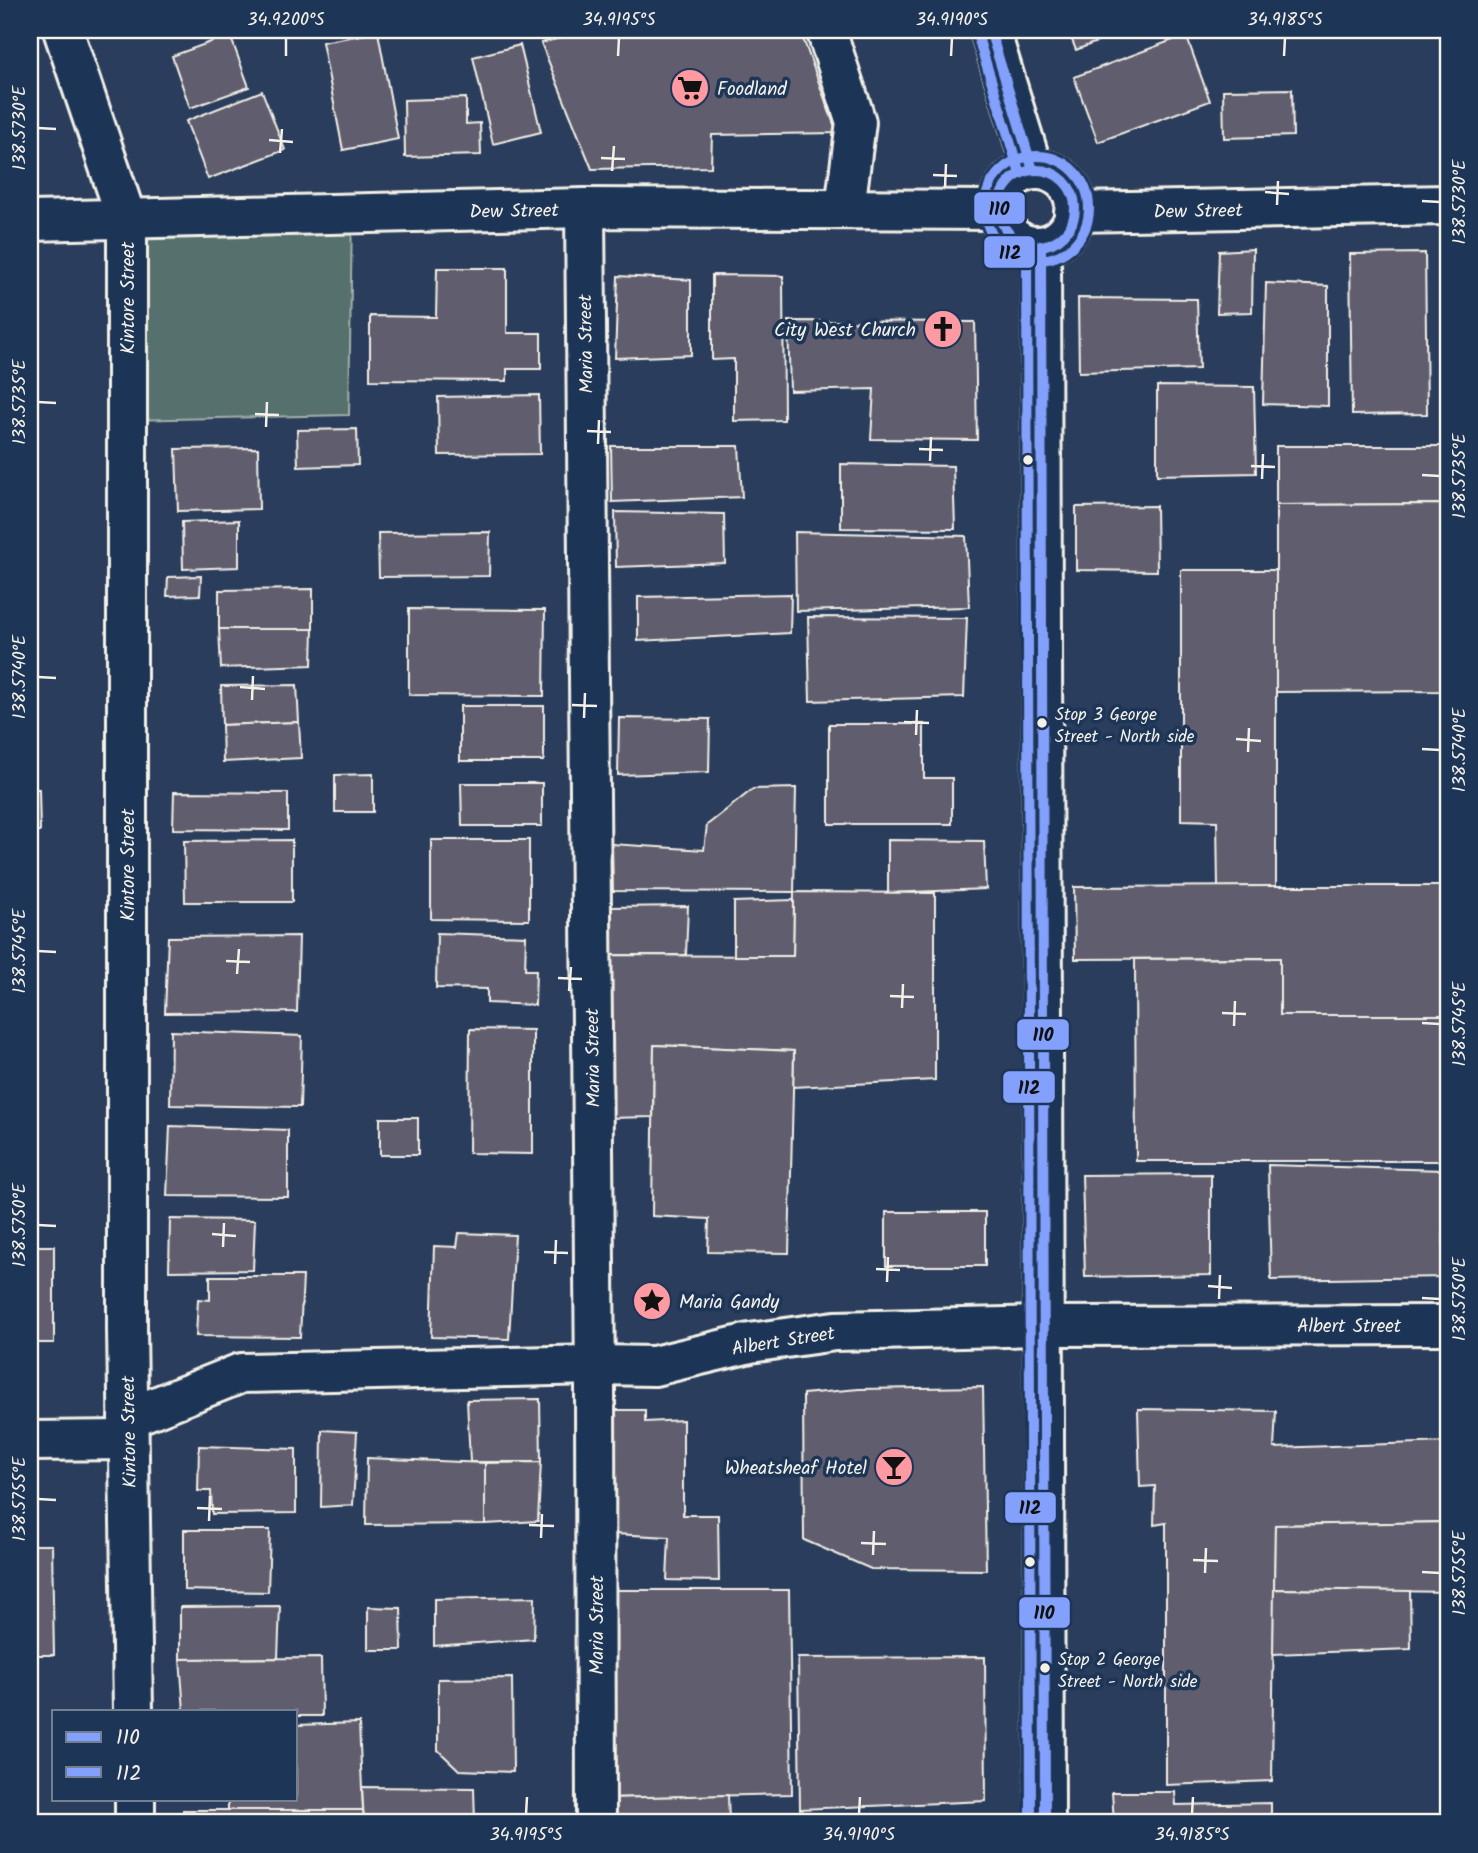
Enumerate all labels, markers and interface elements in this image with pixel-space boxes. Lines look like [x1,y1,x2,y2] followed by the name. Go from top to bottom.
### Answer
[247,6,325,35] text: 34.9200°S
[582,6,656,35] text: 34.9195°S
[916,6,989,35] text: 34.9190°S
[1247,6,1323,35] text: 34.9185°S
[669,67,711,109] supermarket icon: Foodland
[717,75,787,105] place label: Foodland
[6,85,35,170] text: 138.5730°E
[1446,159,1475,244] text: 138.5730°E
[973,191,1026,225] line badge: 110
[988,195,1010,225] text: 110
[469,196,560,228] street label: Dew Street
[1153,196,1244,228] street label: Dew Street
[983,235,1036,269] line badge: 112
[999,239,1021,269] text: 112
[114,241,144,354] street label: Kintore Street
[571,293,603,394] street label: Maria Street
[922,308,964,350] church icon: City West Church
[774,316,916,346] place label: City West Church
[6,359,35,445] text: 138.5735°E
[1446,433,1475,519] text: 138.5735°E
[1021,453,1035,467] unlabelled marker
[6,634,35,719] text: 138.5740°E
[1055,702,1195,751] place label: Stop 3 George Street - North side
[1446,707,1475,792] text: 138.5740°E
[1035,716,1049,730] marker: Stop 3 George Street - North side
[114,808,144,921] street label: Kintore Street
[6,908,35,994] text: 138.5745°E
[1446,981,1475,1067] text: 138.5745°E
[578,1007,610,1108] street label: Maria Street
[1016,1018,1070,1051] line badge: 110
[1032,1021,1054,1051] text: 110
[1002,1070,1056,1104] line badge: 112
[1018,1074,1040,1104] text: 112
[6,1182,35,1267] text: 138.5750°E
[1446,1256,1475,1341] text: 138.5750°E
[631,1280,673,1322] place icon: Maria Gandy
[679,1288,780,1318] place label: Maria Gandy
[1297,1312,1402,1342] street label: Albert Street
[730,1319,838,1365] street label: Albert Street
[114,1375,146,1488] street label: Kintore Street
[873,1446,915,1488] bar icon: Wheatsheaf Hotel
[725,1454,867,1484] place label: Wheatsheaf Hotel
[6,1456,35,1541] text: 138.5755°E
[1004,1491,1057,1524] line badge: 112
[1019,1494,1041,1524] text: 112
[1446,1530,1475,1615] text: 138.5755°E
[1023,1555,1037,1569] unlabelled marker
[583,1575,613,1675] street label: Maria Street
[1018,1596,1071,1629] line badge: 110
[1033,1599,1055,1629] text: 110
[1058,1647,1198,1696] place label: Stop 2 George Street - North side
[1038,1661,1052,1675] marker: Stop 2 George Street - North side
[52,1710,298,1800] legend
[116,1722,140,1755] text: 110
[116,1758,141,1791] text: 112
[489,1821,563,1850] text: 34.9195°S
[823,1821,896,1850] text: 34.9190°S
[1154,1821,1230,1850] text: 34.9185°S

